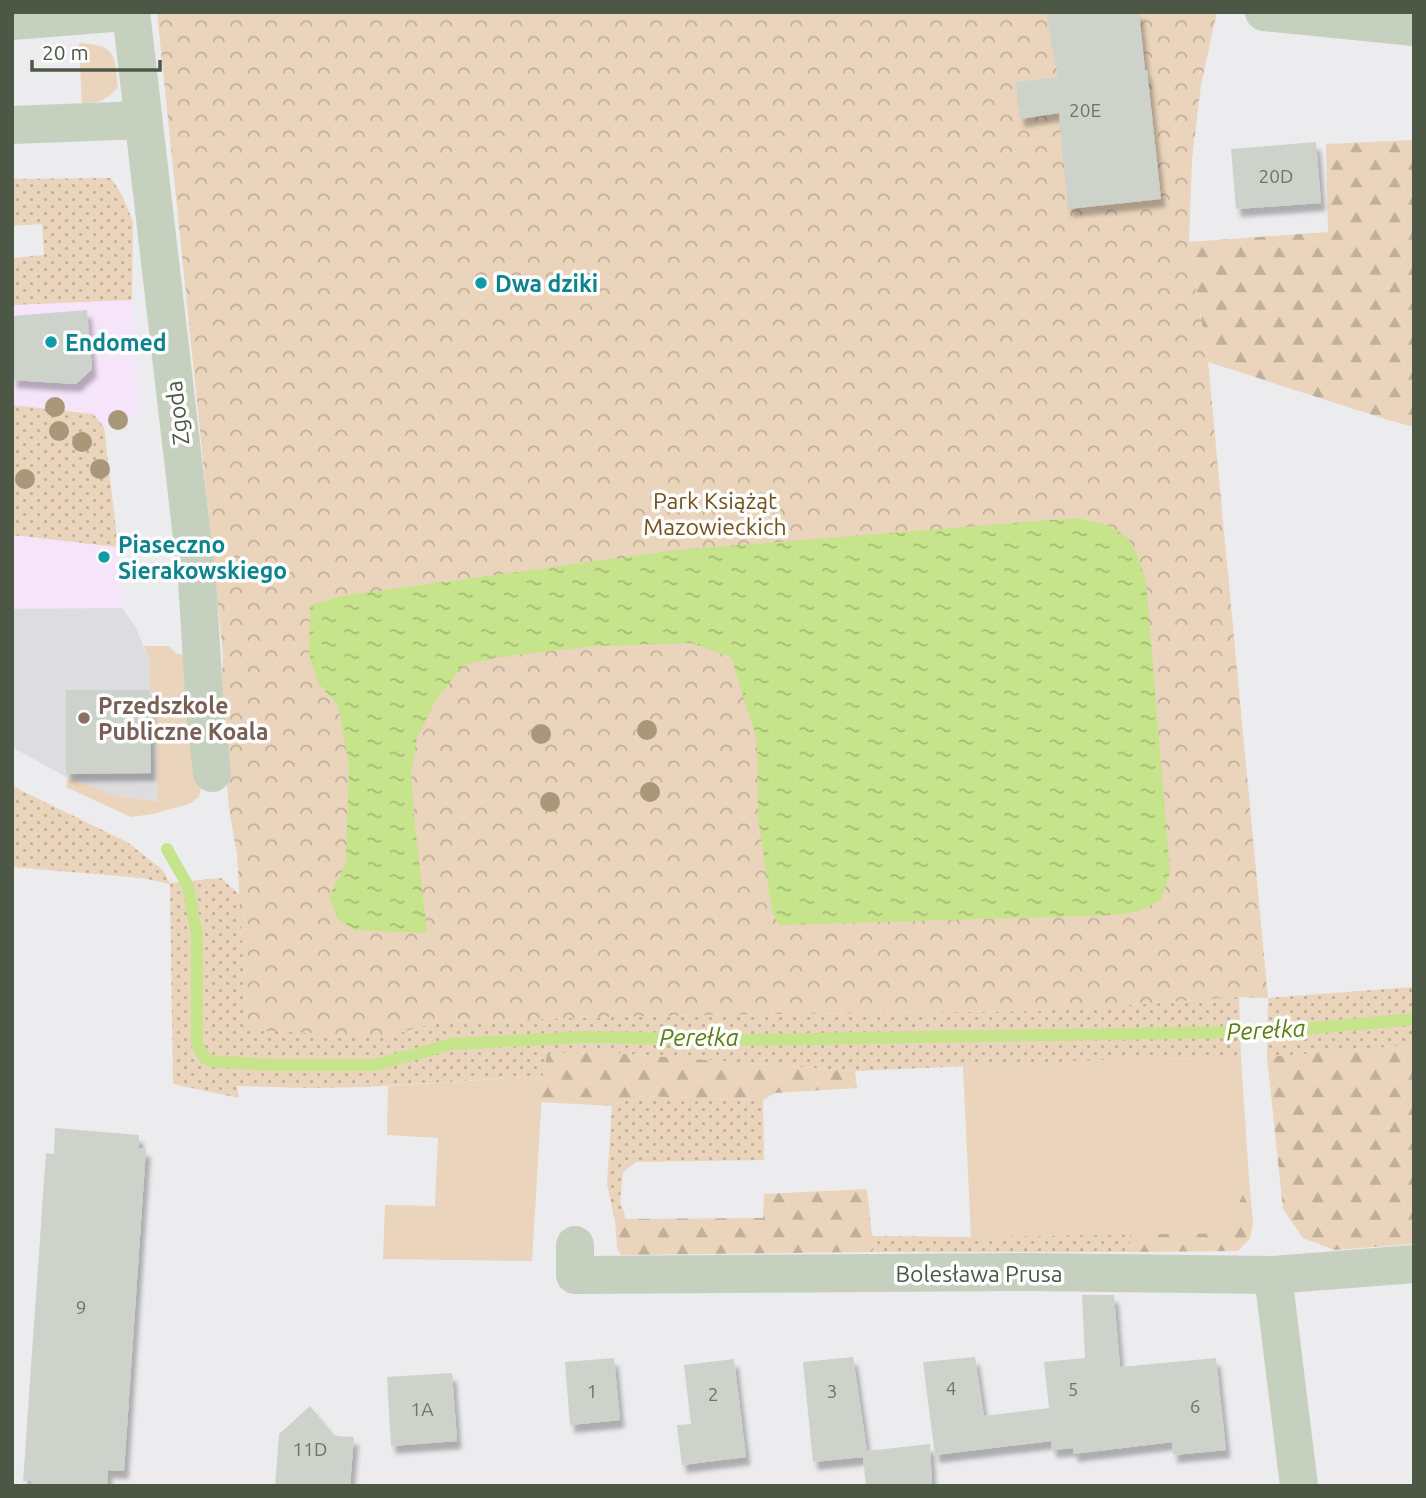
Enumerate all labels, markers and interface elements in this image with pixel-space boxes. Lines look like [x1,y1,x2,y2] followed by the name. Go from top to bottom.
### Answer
[32,28,159,72] scale bar
[42,40,89,64] text: 20 m
[1069,99,1101,121] house number: 20E
[1259,165,1293,187] house number: 20D
[495,271,598,296] place label: Dwa dziki
[473,275,489,291] marker: Dwa dziki
[65,330,167,355] place label: Endomed
[43,334,59,350] marker: Endomed
[161,379,193,447] street label: Zgoda
[643,488,787,539] park label: Park Książąt Mazowieckich
[118,532,287,583] place label: Piaseczno Sierakowskiego
[96,549,112,565] marker: Piaseczno Sierakowskiego
[98,693,268,744] place label: Przedszkole Publiczne Koala
[76,710,92,726] marker: Przedszkole Publiczne Koala
[1226,1014,1306,1046] water label: Perełka
[659,1024,739,1051] water label: Perełka
[895,1261,1063,1286] street label: Bolesława Prusa
[76,1296,86,1318] house number: 9
[946,1377,956,1399] house number: 4
[1068,1378,1078,1400] house number: 5
[587,1380,597,1402] house number: 1
[827,1380,837,1402] house number: 3
[708,1383,718,1405] house number: 2
[1190,1395,1200,1417] house number: 6
[410,1398,434,1420] house number: 1A
[293,1438,327,1460] house number: 11D

